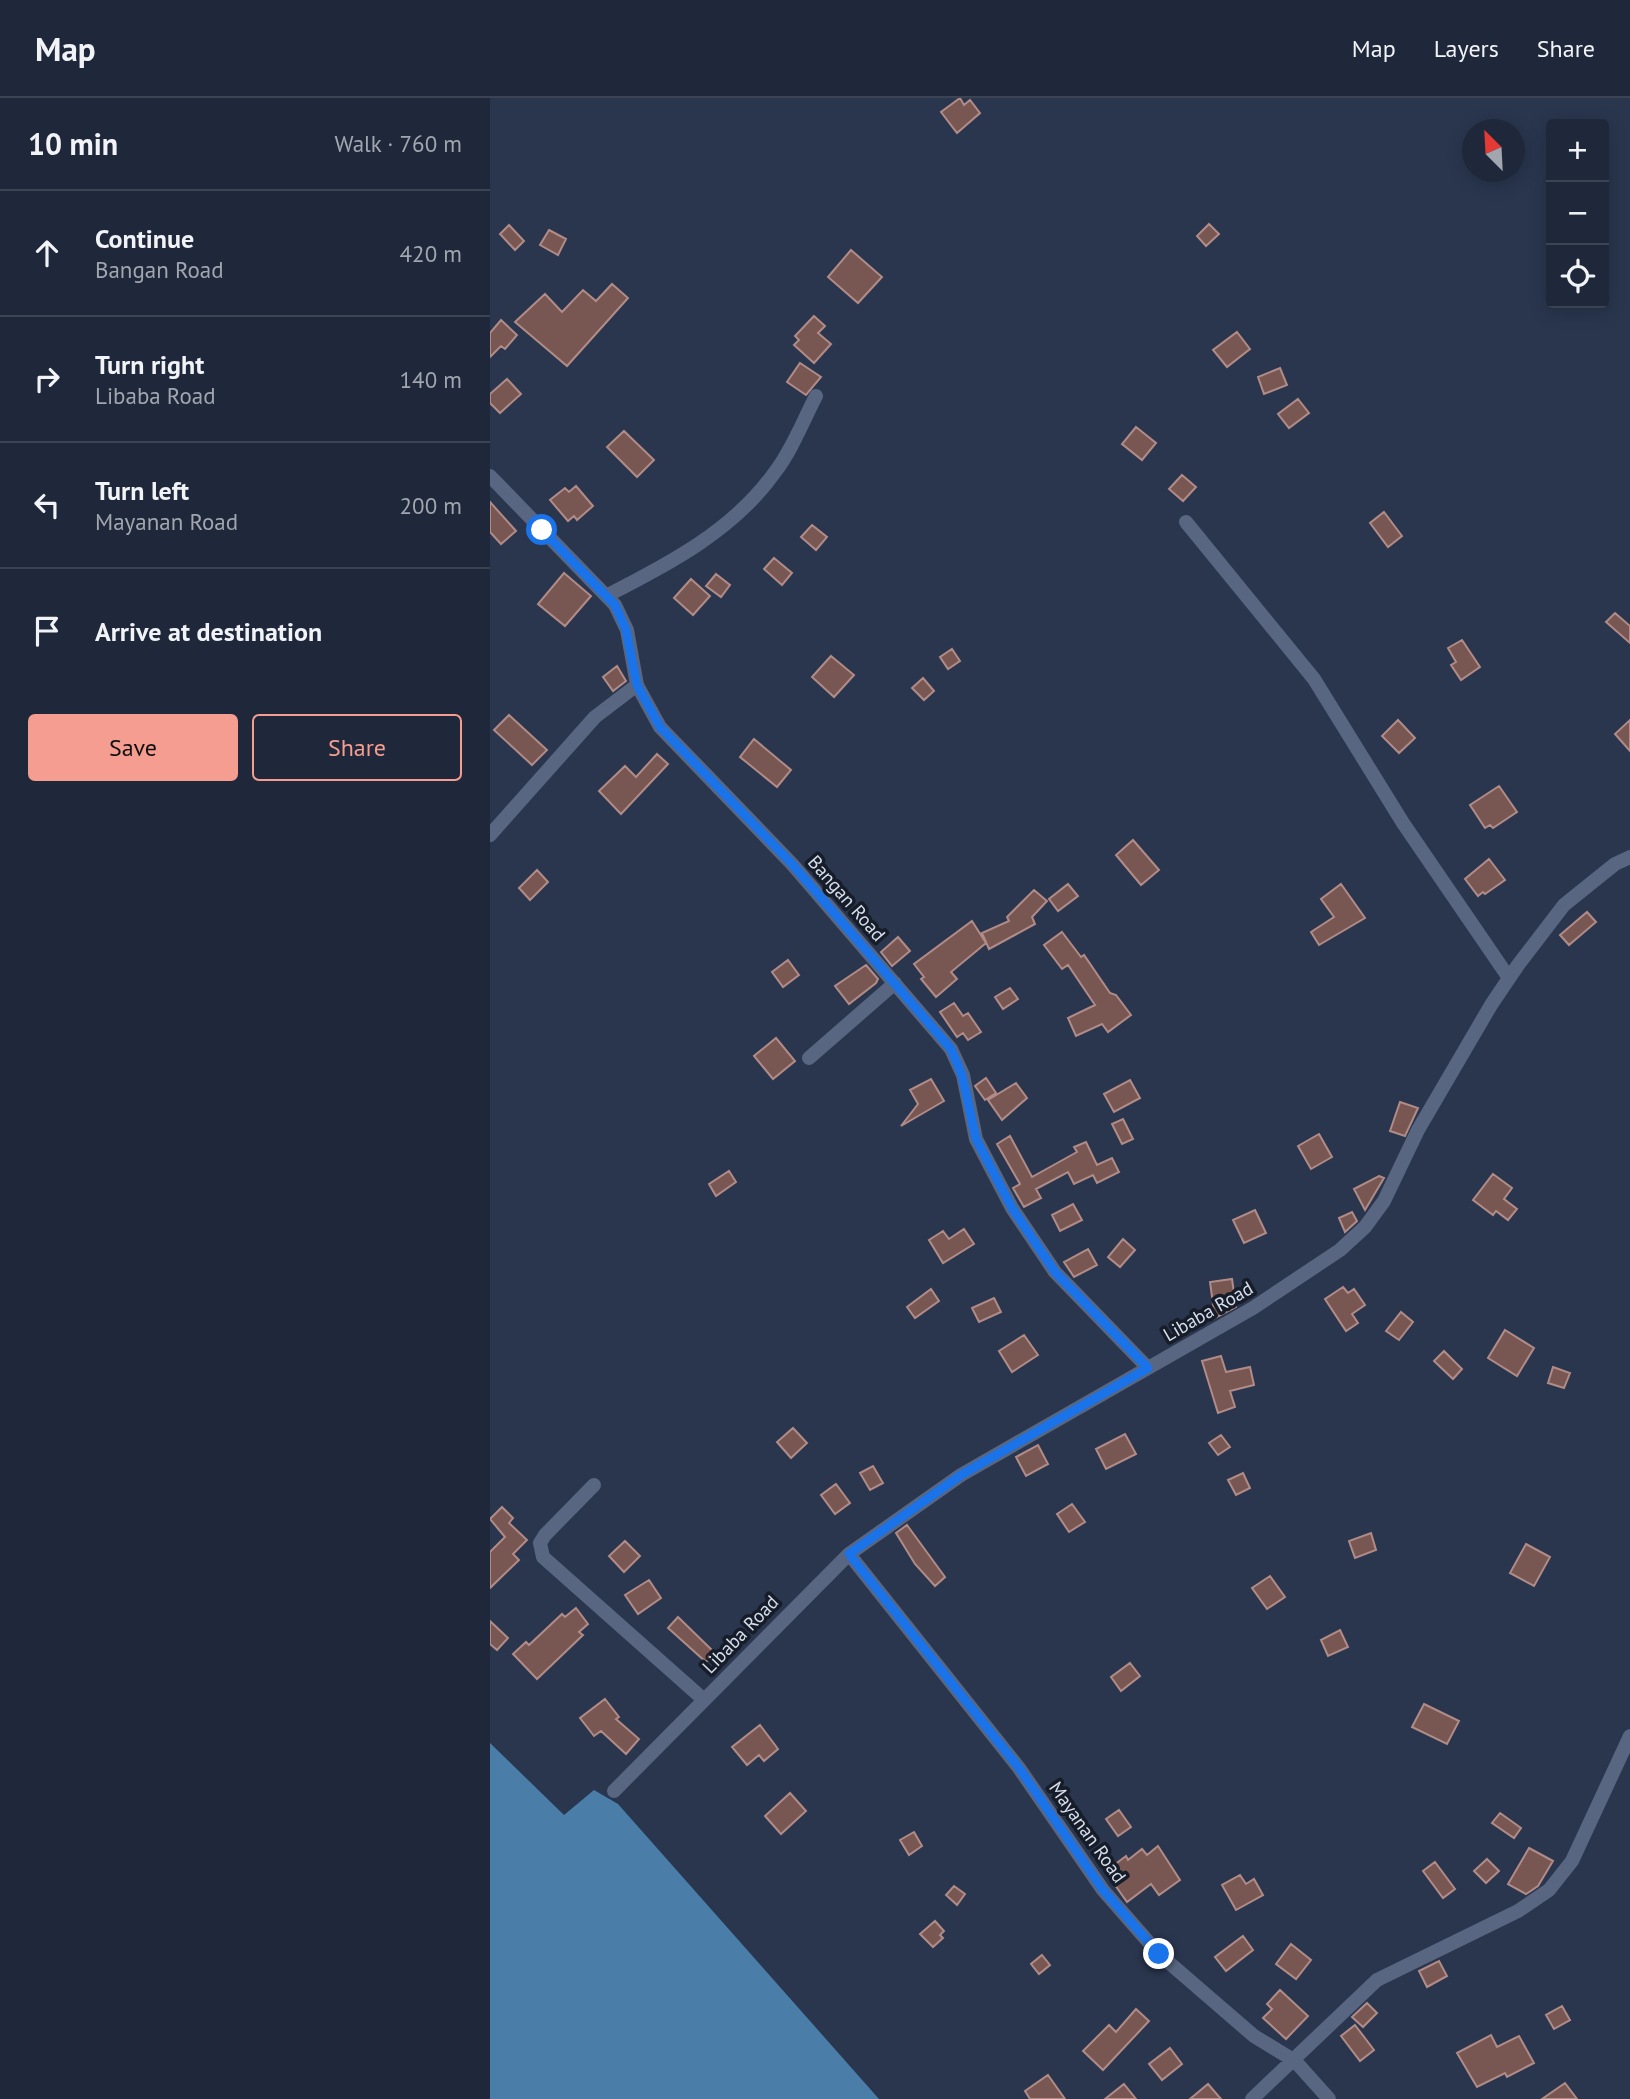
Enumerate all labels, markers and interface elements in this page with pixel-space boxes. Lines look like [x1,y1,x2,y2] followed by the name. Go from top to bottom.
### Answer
[35,27,96,70] text: Map
[1352,33,1396,64] text: Map
[1434,33,1499,64] text: Layers
[1537,33,1595,64] text: Share
[1462,119,1525,182] north arrow
[1546,119,1609,308] map controls
[1546,119,1609,182] button: +
[28,124,118,163] text: 10 min
[335,129,462,158] text: Walk · 760 m
[1546,182,1609,245] button: −
[95,222,194,255] text: Continue
[28,234,66,272] icon: ahead
[400,239,462,268] text: 420 m
[1546,245,1609,308] button: locate
[95,255,224,284] text: Bangan Road
[95,348,204,381] text: Turn right
[28,360,66,398] icon: right
[400,365,462,394] text: 140 m
[95,381,216,410] text: Libaba Road
[95,474,189,507] text: Turn left
[28,486,66,524] icon: left
[400,491,462,520] text: 200 m
[95,507,238,536] text: Mayanan Road
[526,514,557,545] route start
[28,612,66,650] icon: arrive
[95,615,322,648] text: Arrive at destination
[28,714,238,781] button: Save
[252,714,462,781] button: Share
[803,850,891,946] street label: Bangan Road
[1159,1276,1257,1346] street label: Libaba Road
[697,1590,783,1678] street label: Libaba Road
[1044,1777,1132,1887] street label: Mayanan Road
[1143,1938,1174,1969] route end

